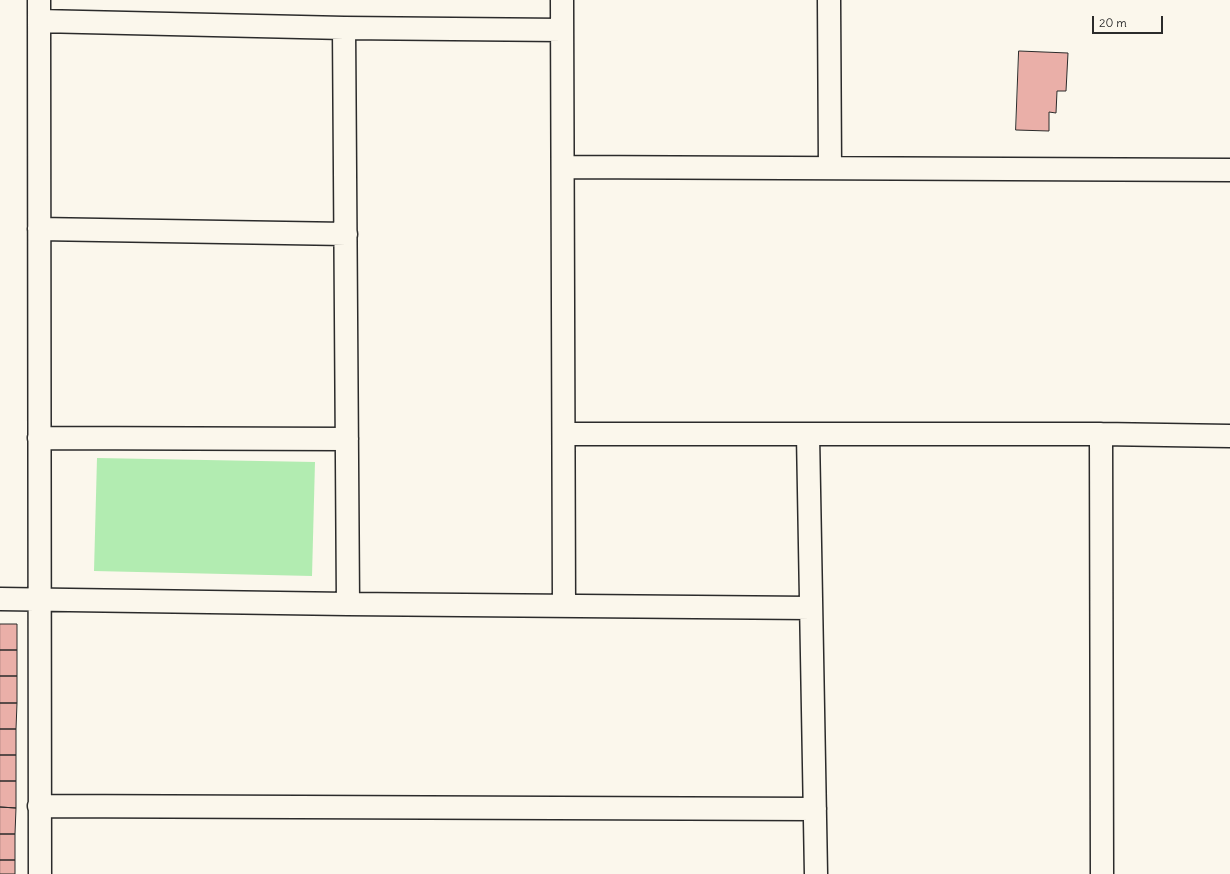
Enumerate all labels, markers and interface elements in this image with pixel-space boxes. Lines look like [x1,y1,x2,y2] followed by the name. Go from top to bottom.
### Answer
[1094,8,1165,34] scale bar
[1099,15,1127,30] text: 20 m

